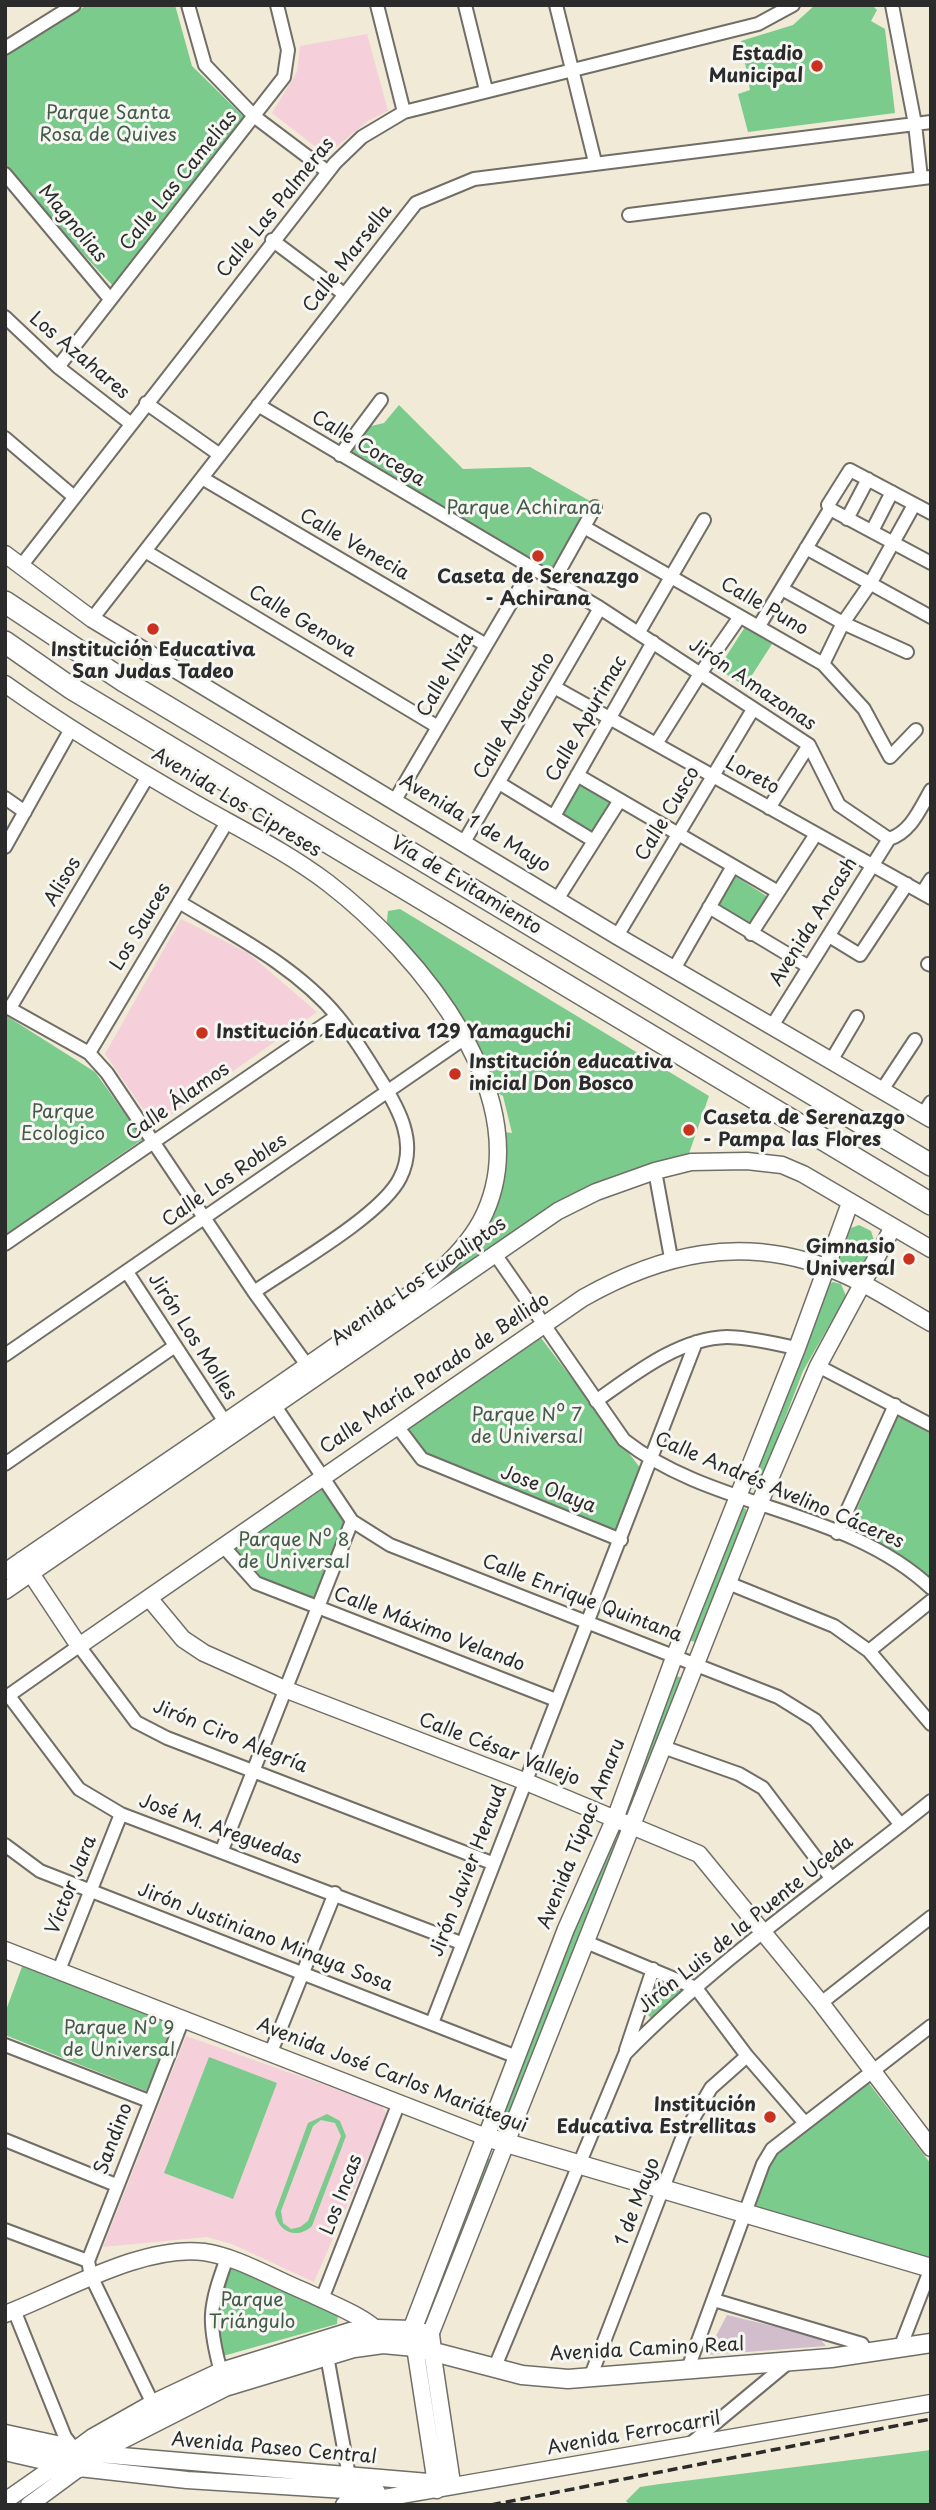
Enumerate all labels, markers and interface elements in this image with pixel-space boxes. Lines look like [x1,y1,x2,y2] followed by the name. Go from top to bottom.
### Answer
[709,44,803,88] place label: Estadio Municipal
[809,58,825,74] marker: Estadio Municipal
[39,103,177,147] park label: Parque Santa Rosa de Quives
[115,106,243,256] street label: Calle Las Camelias
[212,133,340,283] street label: Calle Las Palmeras
[33,181,111,267] street label: Magnolias
[299,200,397,318] street label: Calle Marsella
[24,308,134,404] street label: Los Azahares
[307,406,429,492] street label: Calle Corcega
[447,498,601,520] park label: Parque Achirana
[295,504,413,586] street label: Calle Venecia
[530,548,546,564] marker: Caseta de Serenazgo - Achirana
[437,567,639,611] place label: Caseta de Serenazgo - Achirana
[716,573,812,641] street label: Calle Puno
[244,581,360,663] street label: Calle Genova
[145,621,161,637] marker: Institución Educativa San Judas Tadeo
[413,629,479,721] street label: Calle Niza
[684,634,820,736] street label: Jirón Amazonas
[51,640,255,684] place label: Institución Educativa San Judas Tadeo
[469,648,561,784] street label: Calle Ayacucho
[542,652,632,786] street label: Calle Apurimac
[147,743,325,863] street label: Avenida Los Cipreses
[721,752,783,800] street label: Loreto
[631,763,705,865] street label: Calle Cusco
[395,770,555,878] street label: Avenida 1 de Mayo
[387,832,545,940] street label: Vía de Evitamiento
[765,853,863,991] street label: Avenida Ancash
[40,854,86,910] street label: Alisos
[106,879,176,975] street label: Los Sauces
[216,1022,571,1044] place label: Institución Educativa 129 Yamaguchi
[194,1025,210,1041] marker: Institución Educativa 129 Yamaguchi
[469,1052,673,1096] place label: Institución educativa inicial Don Bosco
[122,1058,234,1146] street label: Calle Álamos
[447,1066,463,1082] marker: Institución educativa inicial Don Bosco
[21,1102,105,1146] park label: Parque Ecologico
[703,1108,905,1152] place label: Caseta de Serenazgo - Pampa las Flores
[681,1122,697,1138] marker: Caseta de Serenazgo - Pampa las Flores
[158,1130,292,1232] street label: Calle Los Robles
[327,1213,511,1351] street label: Avenida Los Eucaliptos
[806,1237,895,1281] place label: Gimnasio Universal
[901,1251,917,1267] marker: Gimnasio Universal
[142,1269,242,1405] street label: Jirón Los Molles
[316,1288,554,1460] street label: Calle María Parado de Bellido
[471,1405,583,1449] park label: Parque Nº 7 de Universal
[651,1428,907,1554] street label: Calle Andrés Avelino Cáceres
[497,1461,599,1519] street label: Jose Olaya
[238,1530,350,1574] park label: Parque Nº 8 de Universal
[479,1550,685,1648] street label: Calle Enrique Quintana
[330,1583,528,1677] street label: Calle Máximo Velando
[149,1696,311,1778] street label: Jirón Ciro Alegría
[415,1709,583,1791] street label: Calle César Vallejo
[533,1736,631,1932] street label: Avenida Túpac Amaru
[426,1782,512,1960] street label: Jirón Javier Heraud
[136,1790,304,1870] street label: José M. Areguedas
[634,1831,858,2019] street label: Jirón Luis de la Puente Uceda
[42,1833,102,1937] street label: Víctor Jara
[134,1879,396,1997] street label: Jirón Justiniano Minaya Sosa
[254,2014,530,2138] street label: Avenida José Carlos Mariátegui
[63,2018,175,2062] park label: Parque Nº 9 de Universal
[557,2095,756,2139] place label: Institución Educativa Estrellitas
[90,2100,138,2178] street label: Sandino
[762,2109,778,2125] marker: Institución Educativa Estrellitas
[316,2152,368,2238] street label: Los Incas
[611,2154,665,2250] street label: 1 de Mayo
[209,2290,295,2334] park label: Parque Triángulo
[549,2334,745,2366] street label: Avenida Camino Real
[545,2408,723,2460] street label: Avenida Ferrocarril
[170,2429,378,2469] street label: Avenida Paseo Central

